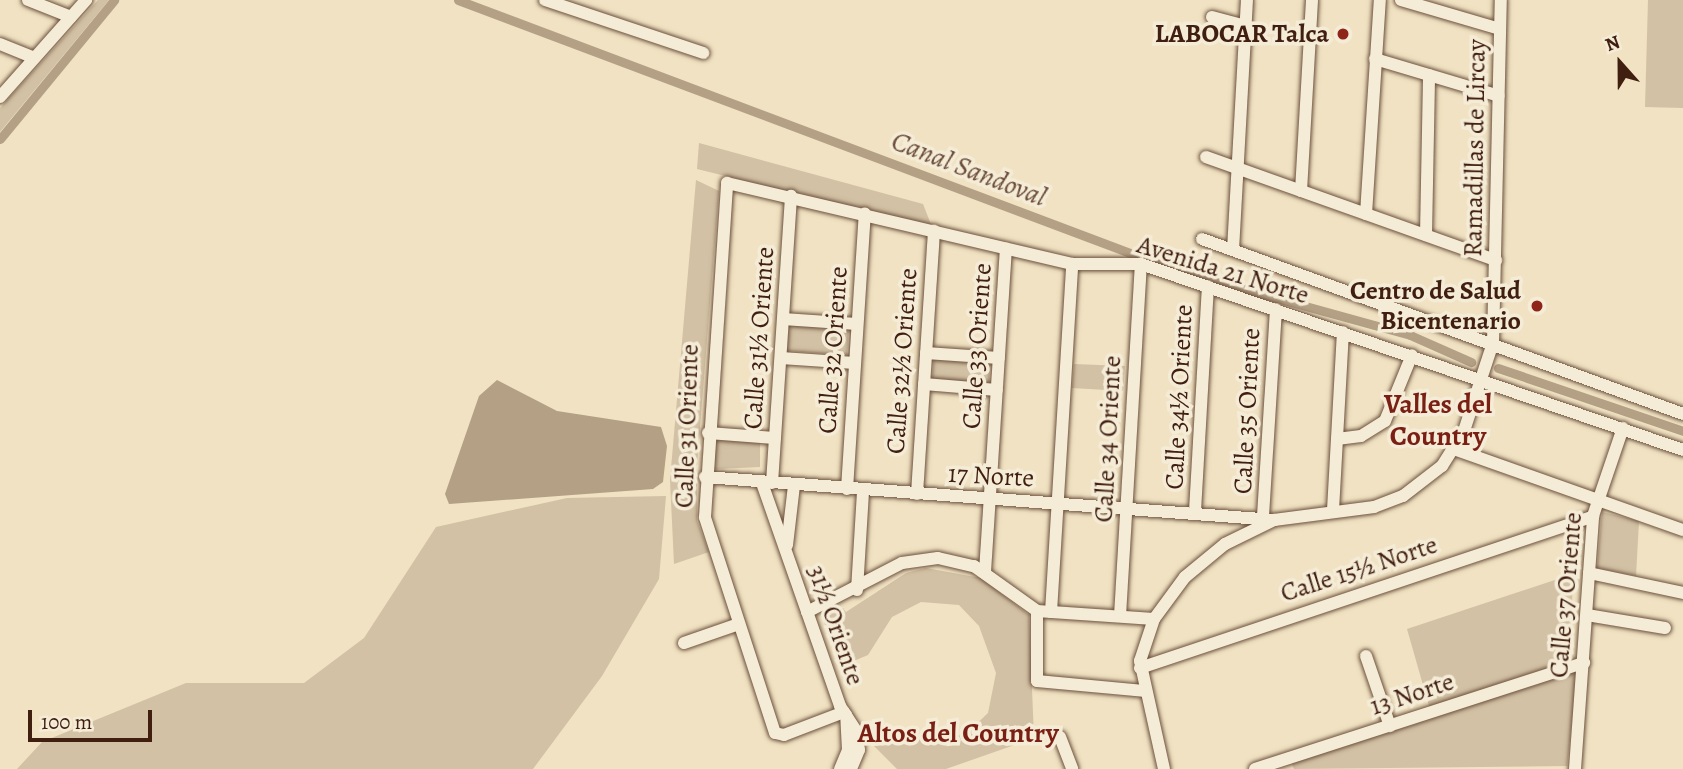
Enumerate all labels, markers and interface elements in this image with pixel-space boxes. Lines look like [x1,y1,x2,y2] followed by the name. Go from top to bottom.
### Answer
[1155,18,1329,50] place label: LABOCAR Talca
[1335,26,1351,42] marker: LABOCAR Talca
[1585,28,1655,98] north arrow
[1601,29,1624,58] text: N
[1458,39,1492,257] street label: Ramadillas de Lircay
[887,124,1051,214] water label: Canal Sandoval
[1133,229,1313,311] street label: Avenida 21 Norte
[737,246,781,430] street label: Calle 31½ Oriente
[956,262,998,430] street label: Calle 33 Oriente
[812,265,854,435] street label: Calle 32 Oriente
[880,267,924,455] street label: Calle 32½ Oriente
[1350,275,1521,336] place label: Centro de Salud Bicentenario
[1527,296,1547,316] marker: Centro de Salud Bicentenario
[1159,304,1199,490] street label: Calle 34½ Oriente
[1227,327,1267,495] street label: Calle 35 Oriente
[669,343,705,509] street label: Calle 31 Oriente
[1088,355,1128,523] street label: Calle 34 Oriente
[1384,387,1492,453] district label: Valles del Country
[947,458,1035,494] street label: 17 Norte
[1543,511,1589,679] street label: Calle 37 Oriente
[1277,529,1441,609] street label: Calle 15½ Norte
[801,561,871,689] street label: 31½ Oriente
[1366,666,1458,722] street label: 13 Norte
[32,696,156,740] scale bar
[41,708,92,736] text: 100 m
[857,716,1059,750] district label: Altos del Country

